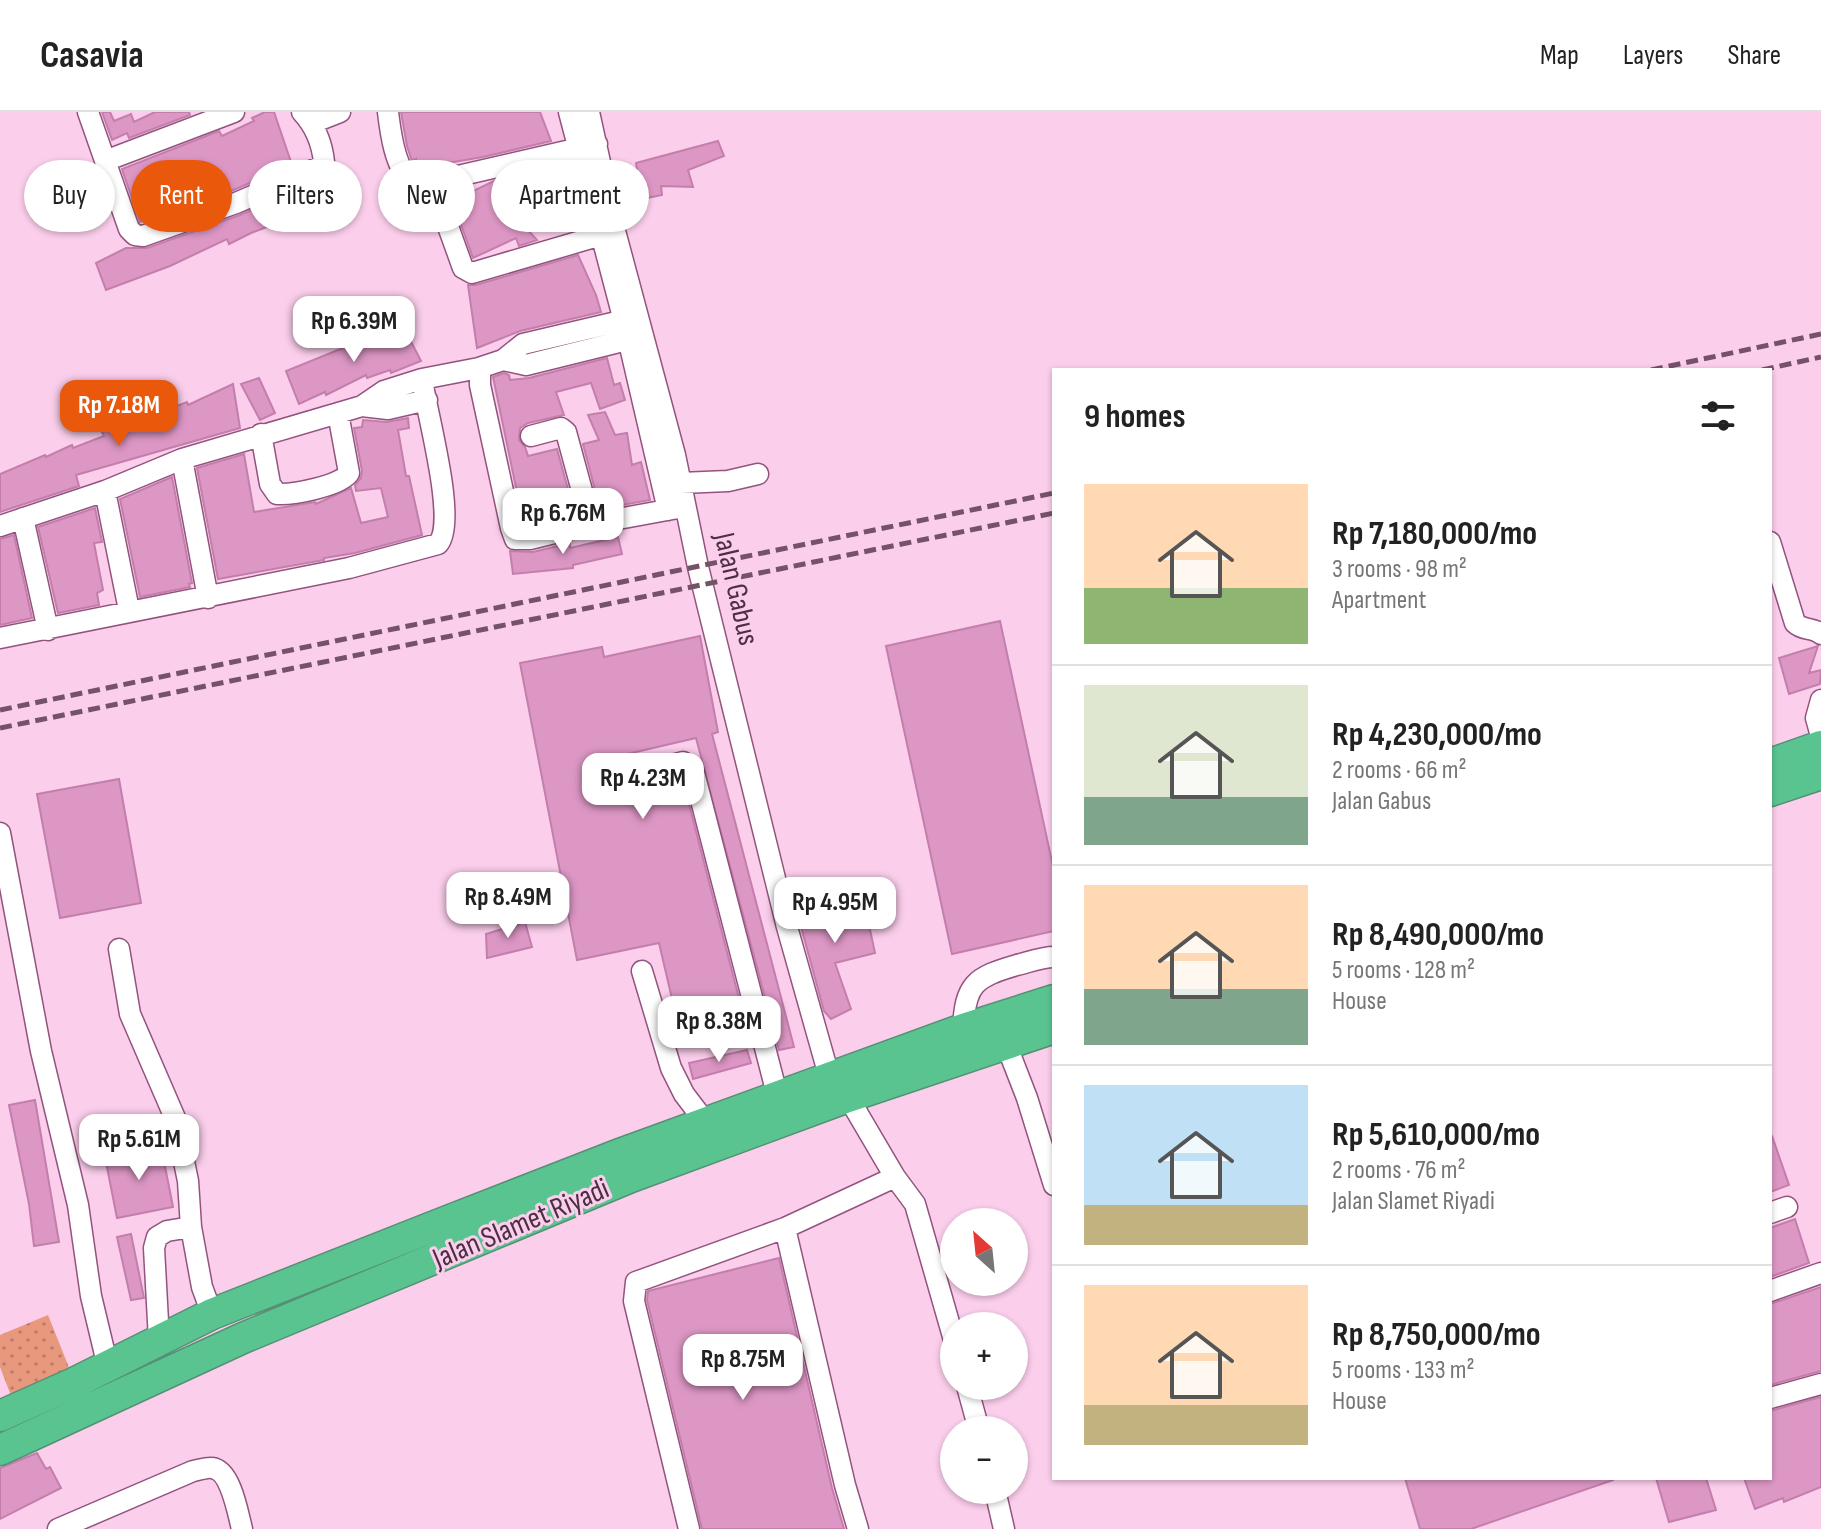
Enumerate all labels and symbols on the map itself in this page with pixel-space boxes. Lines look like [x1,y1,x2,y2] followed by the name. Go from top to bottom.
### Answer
[271,296,437,364] pin: Rp 6.39M
[36,380,202,448] pin: Rp 7.18M
[480,488,646,556] pin: Rp 6.76M
[705,528,766,649] street label: Jalan Gabus
[560,753,726,821] pin: Rp 4.23M
[425,872,591,940] pin: Rp 8.49M
[752,877,918,945] pin: Rp 4.95M
[636,996,802,1064] pin: Rp 8.38M
[56,1114,222,1182] pin: Rp 5.61M
[427,1171,614,1278] street label: Jalan Slamet Riyadi
[940,1208,1028,1296] north arrow
[660,1334,826,1402] pin: Rp 8.75M

